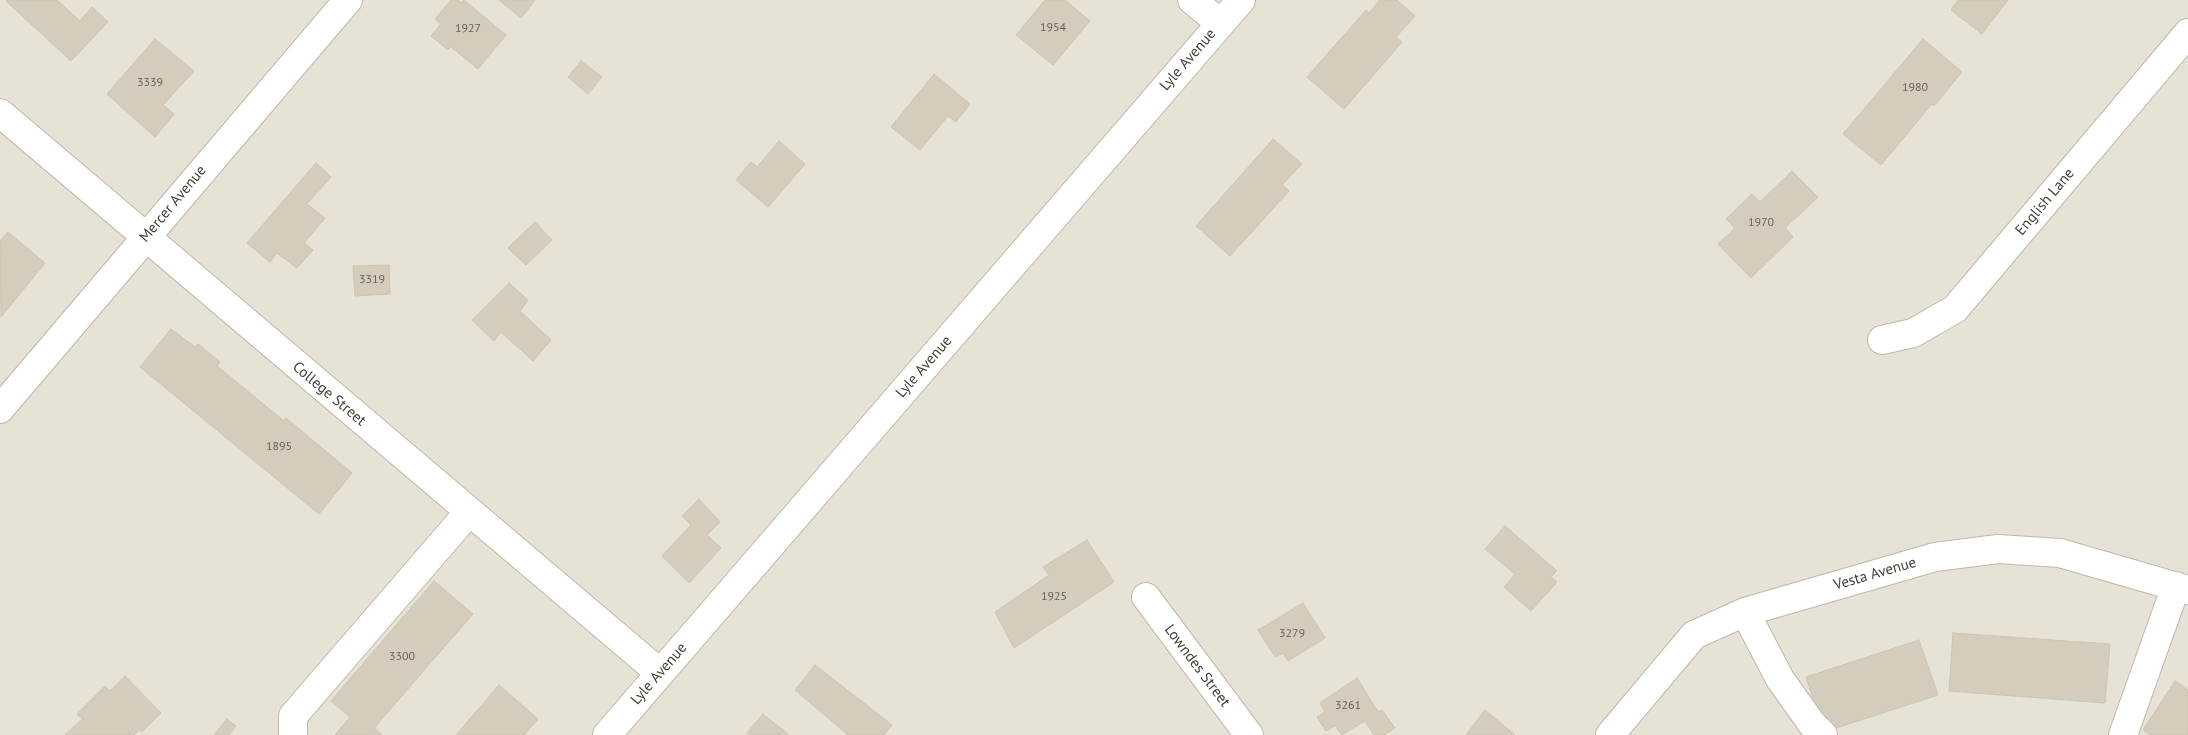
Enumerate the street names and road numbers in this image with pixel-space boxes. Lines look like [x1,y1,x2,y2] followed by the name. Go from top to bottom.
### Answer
[1156,25,1220,95] street label: Lyle Avenue
[136,162,210,246] street label: Mercer Avenue
[2012,165,2078,239] street label: English Lane
[892,332,956,402] street label: Lyle Avenue
[289,358,369,430] street label: College Street
[1832,554,1918,594] street label: Vesta Avenue
[1160,621,1234,711] street label: Lowndes Street
[627,639,691,709] street label: Lyle Avenue

